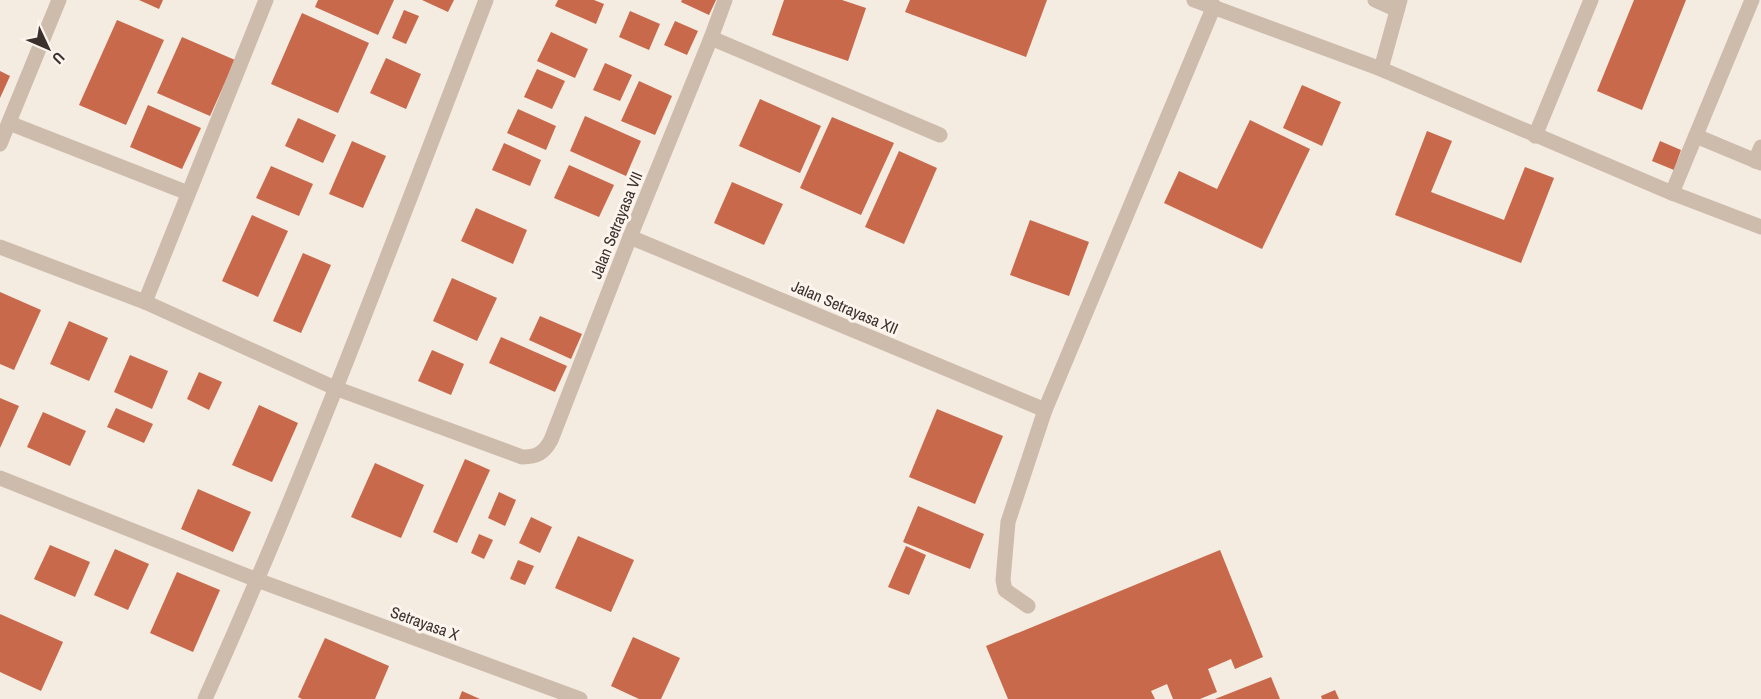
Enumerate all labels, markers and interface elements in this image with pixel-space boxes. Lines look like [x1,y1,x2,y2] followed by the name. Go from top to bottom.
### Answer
[18,18,78,78] north arrow
[48,47,70,69] text: U
[584,168,648,282] street label: Jalan Setrayasa VII
[788,275,902,339] street label: Jalan Setrayasa XII
[388,600,463,646] street label: Setrayasa X

